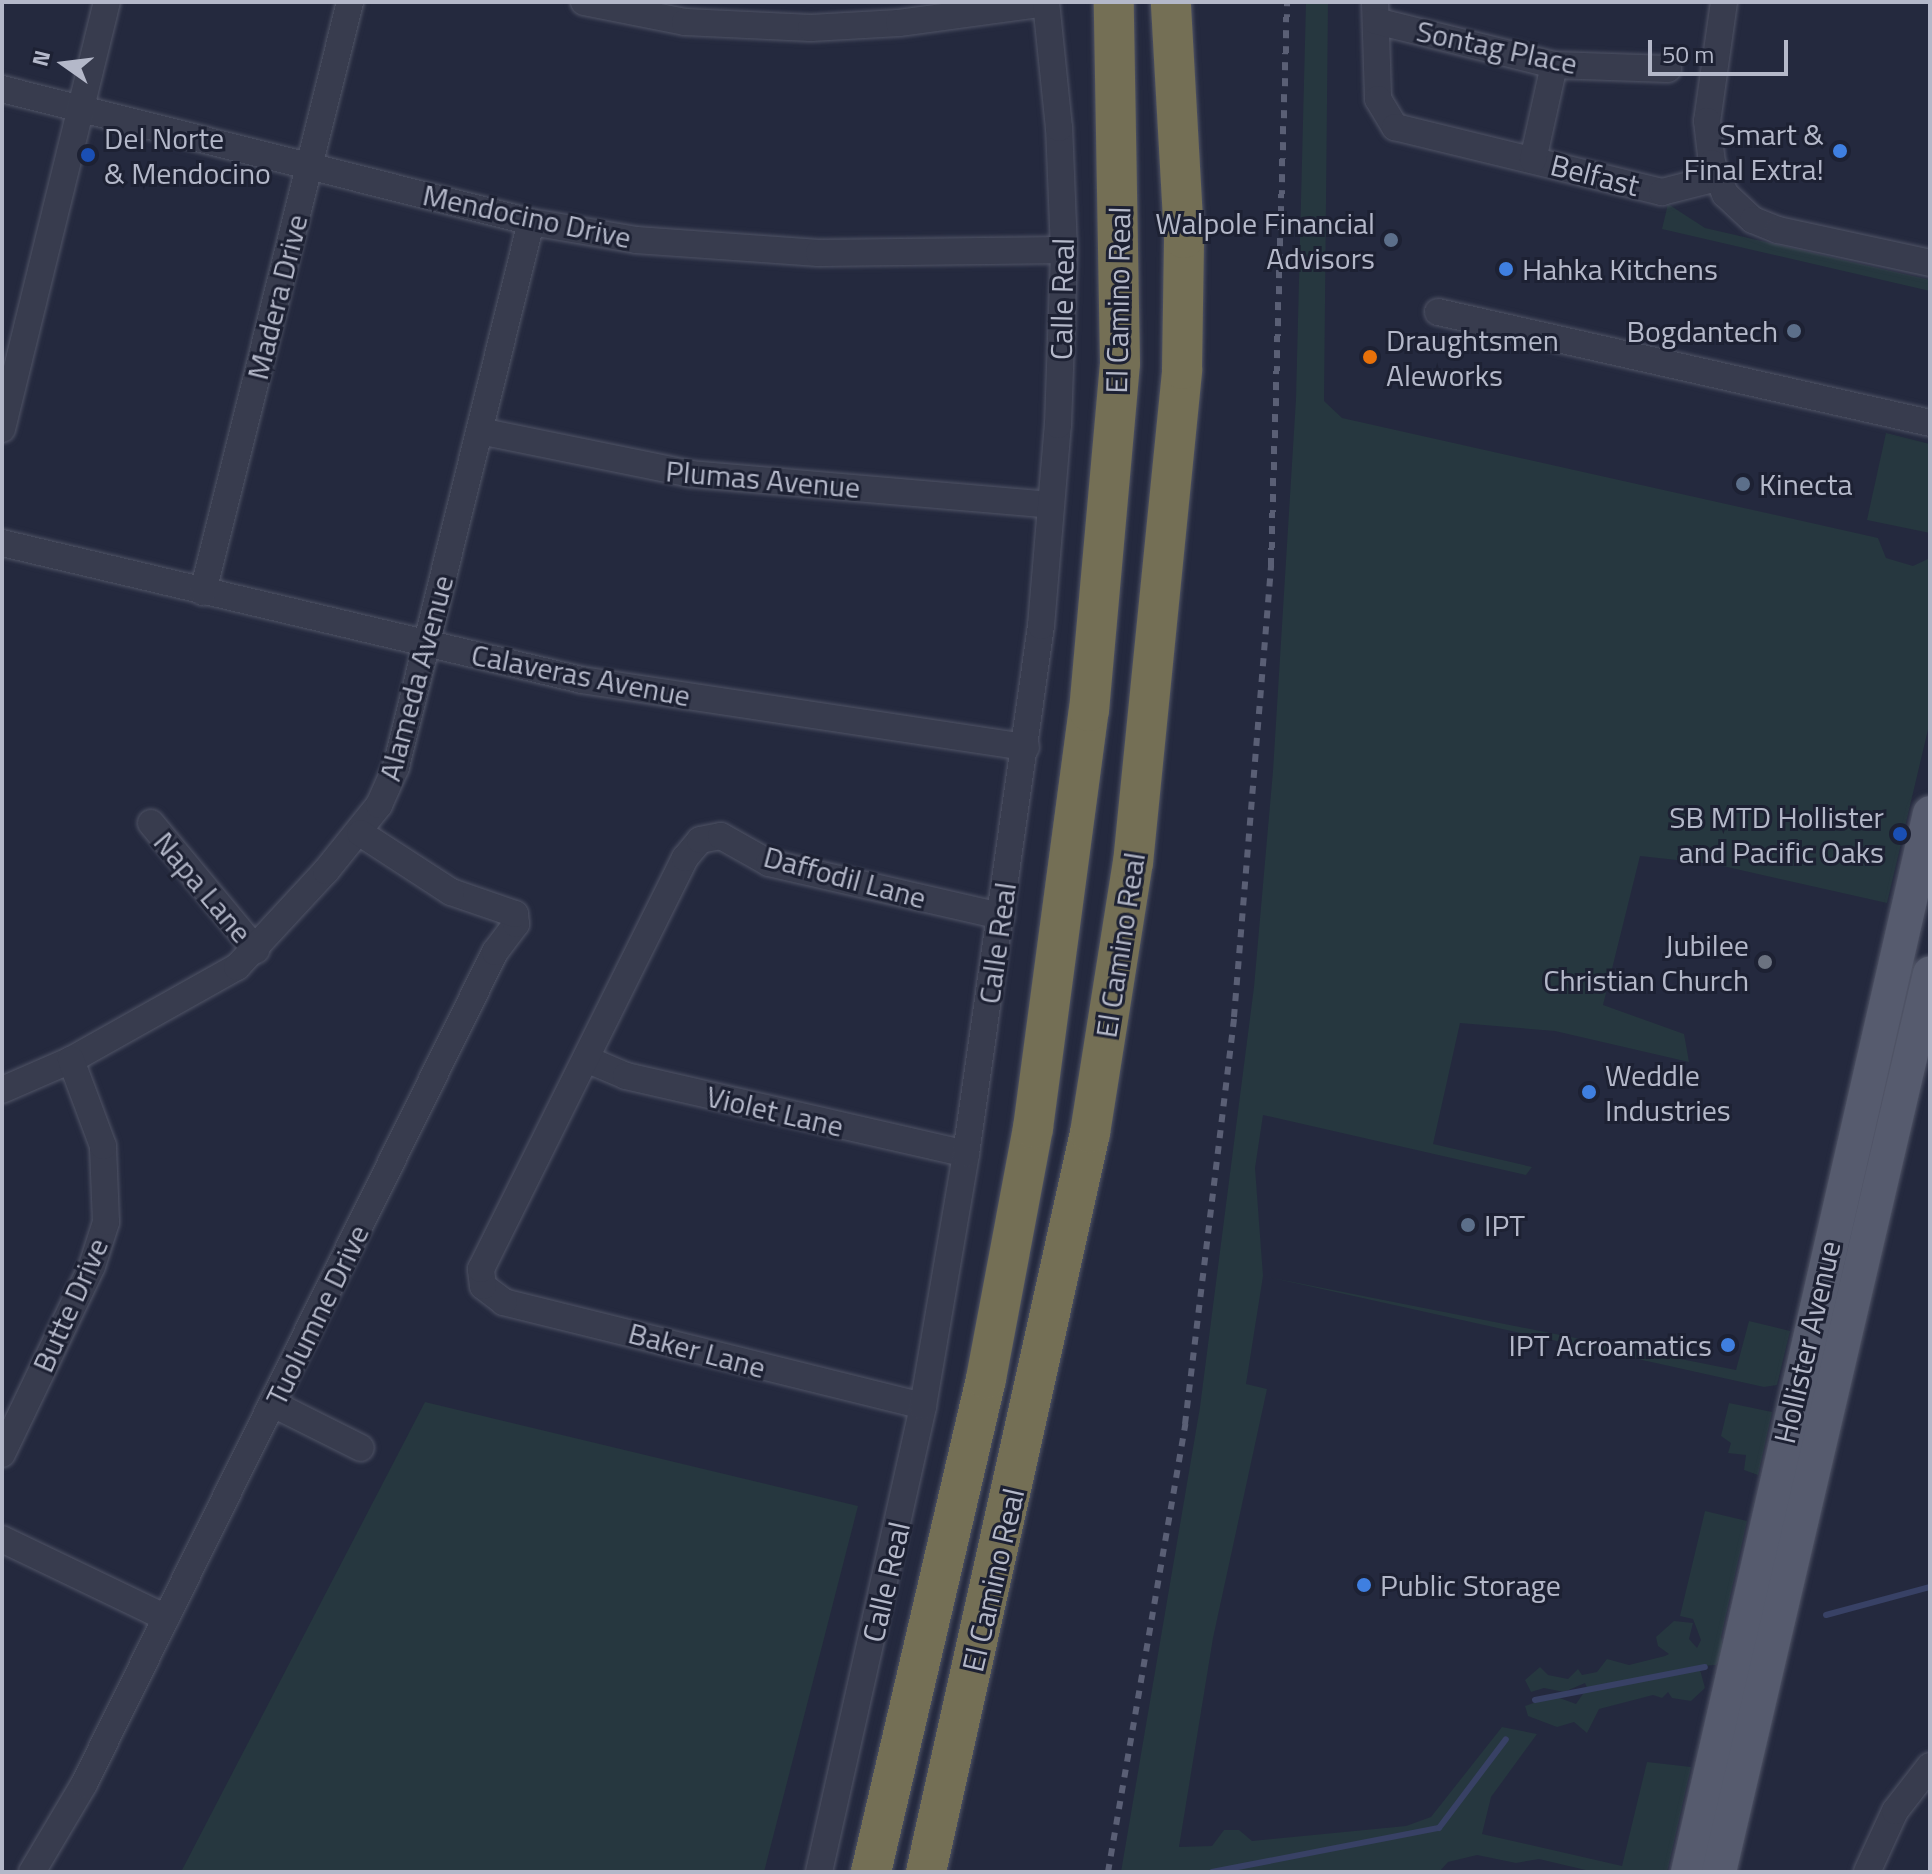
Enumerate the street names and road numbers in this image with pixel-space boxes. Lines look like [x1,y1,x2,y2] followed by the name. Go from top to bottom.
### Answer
[1413,12,1581,82] street label: Sontag Place
[1547,147,1643,203] street label: Belfast
[420,176,634,256] street label: Mendocino Drive
[1098,206,1138,394] street label: El Camino Real
[239,211,315,383] street label: Madera Drive
[1043,238,1081,360] street label: Calle Real
[664,453,862,505] street label: Plumas Avenue
[371,571,461,785] street label: Alameda Avenue
[468,636,694,714] street label: Calaveras Avenue
[146,824,260,950] street label: Napa Lane
[760,838,930,916] street label: Daffodil Lane
[1088,850,1152,1040] street label: El Camino Real
[971,880,1023,1006] street label: Calle Real
[703,1078,847,1144] street label: Violet Lane
[258,1219,376,1411] street label: Tuolumne Drive
[25,1232,115,1378] street label: Butte Drive
[1766,1237,1848,1447] street label: Hollister Avenue
[625,1314,769,1386] street label: Baker Lane
[954,1485,1032,1675] street label: El Camino Real
[855,1518,917,1646] street label: Calle Real

